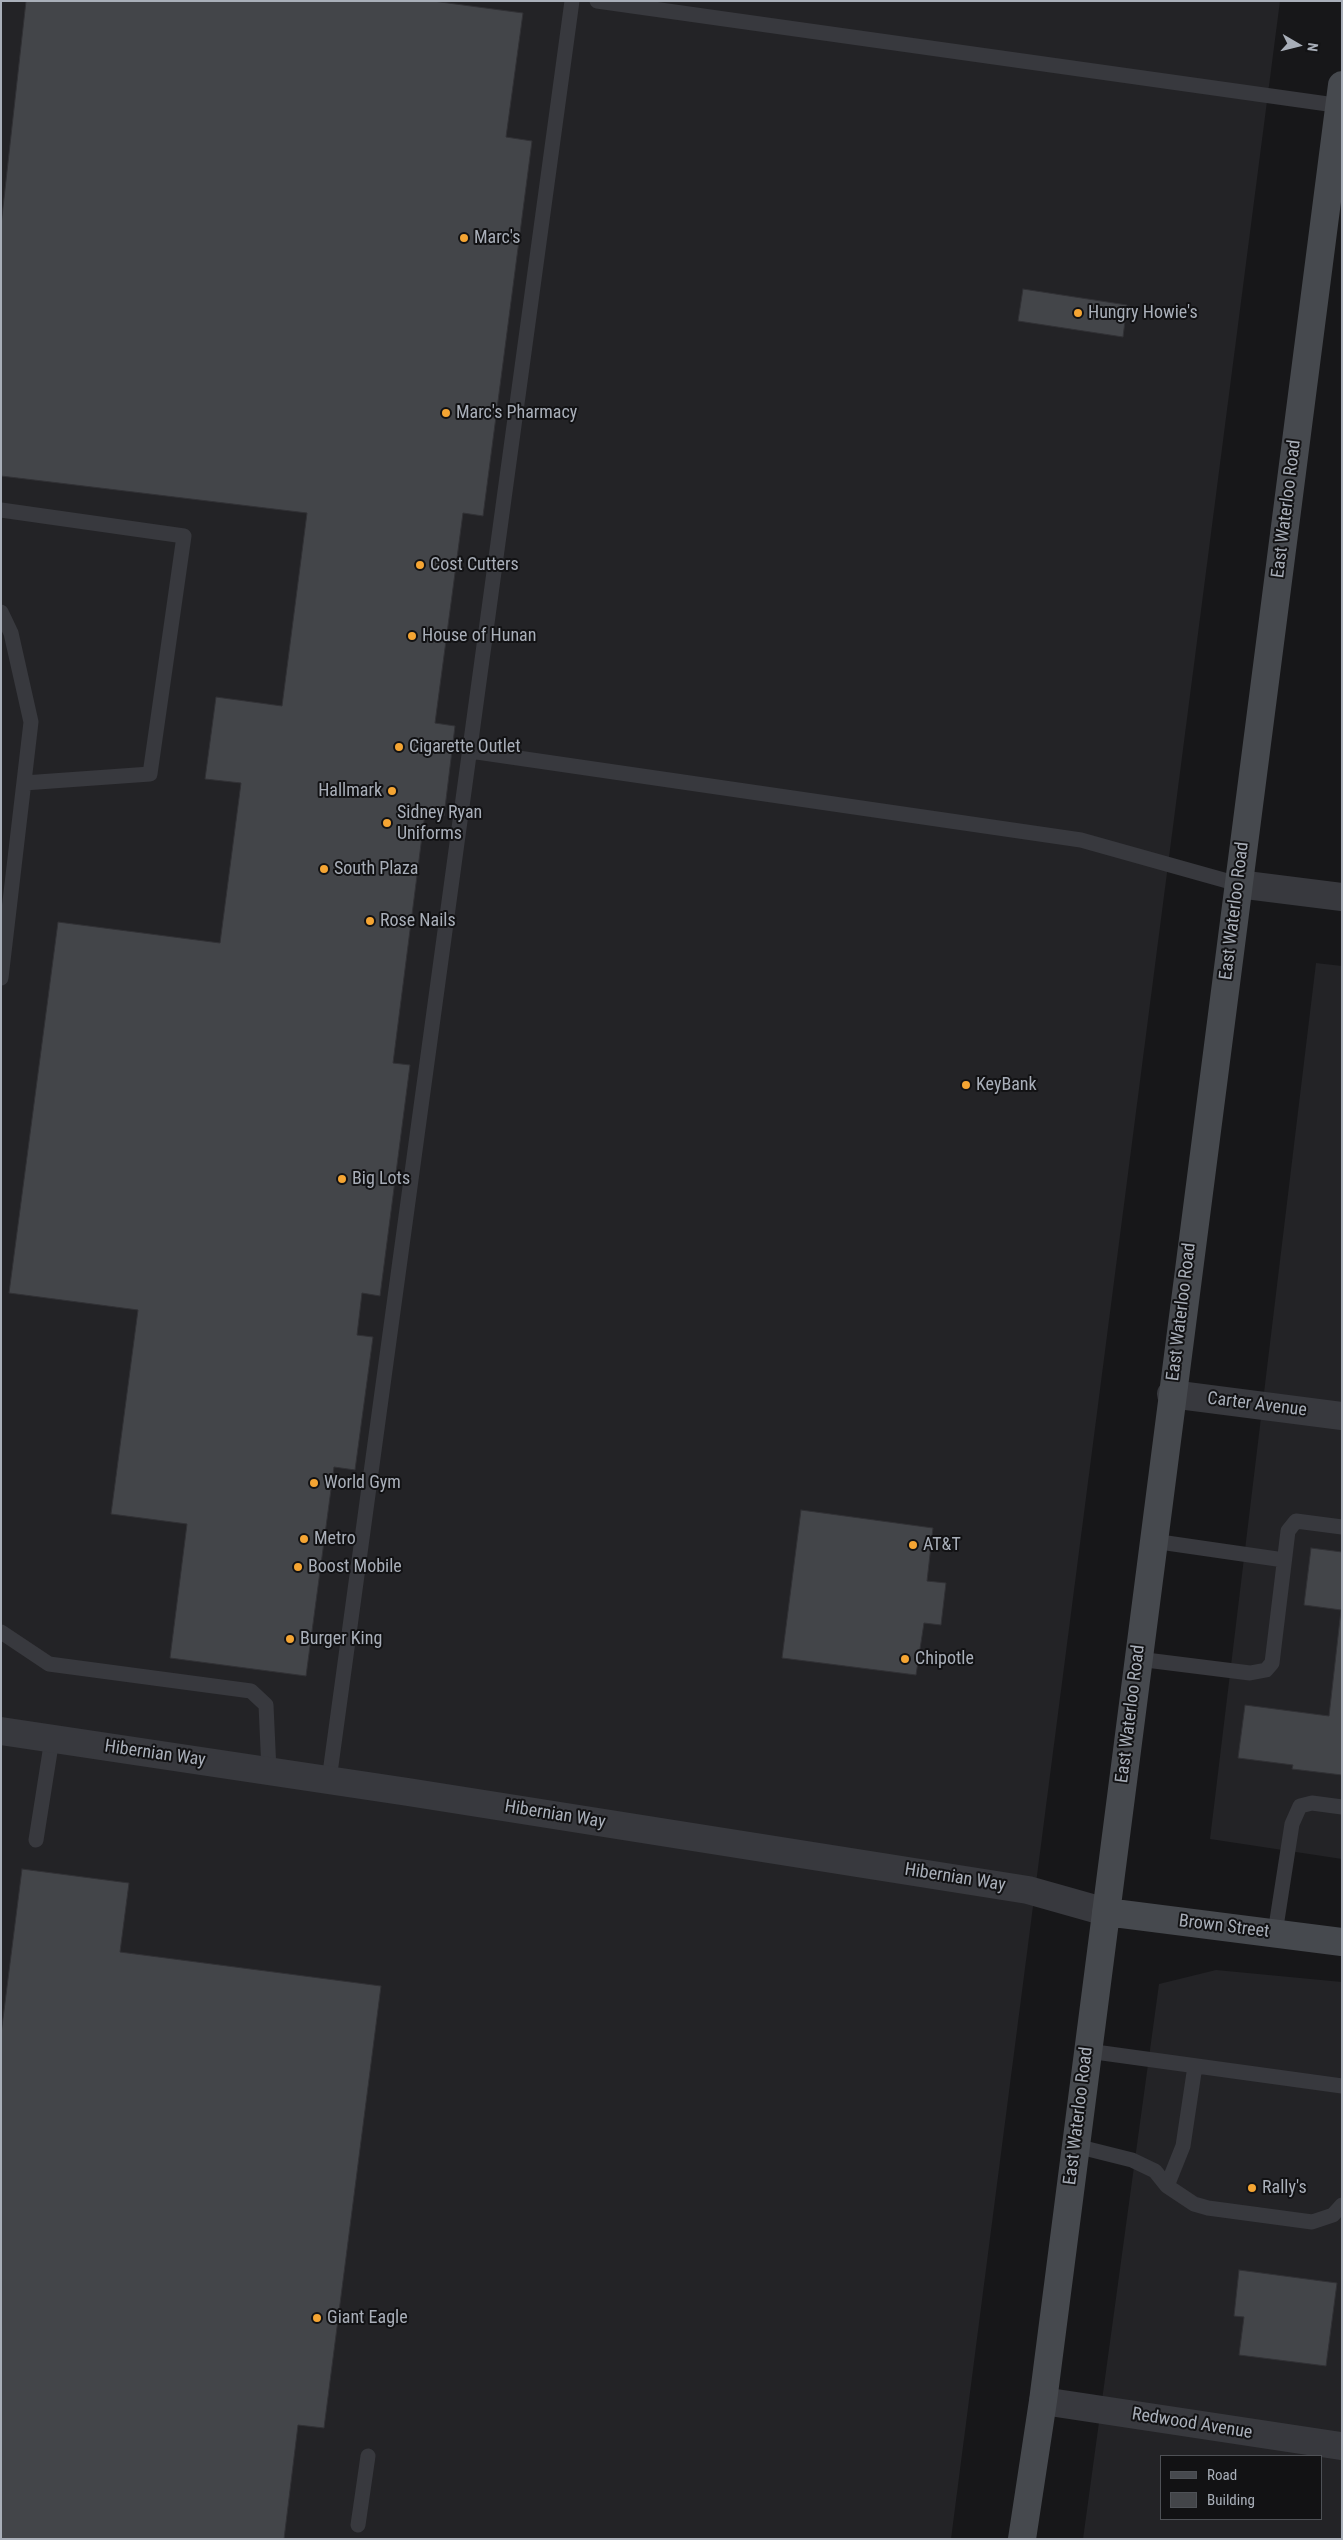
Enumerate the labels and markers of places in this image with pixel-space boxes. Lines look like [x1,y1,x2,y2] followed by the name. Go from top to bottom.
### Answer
[474,227,520,249] place label: Marc's
[458,232,470,244] marker: Marc's
[1088,302,1198,324] place label: Hungry Howie's
[1072,307,1084,319] marker: Hungry Howie's
[456,402,577,424] place label: Marc's Pharmacy
[440,407,452,419] marker: Marc's Pharmacy
[430,554,519,576] place label: Cost Cutters
[414,559,426,571] marker: Cost Cutters
[422,625,536,647] place label: House of Hunan
[406,630,418,642] marker: House of Hunan
[409,736,521,758] place label: Cigarette Outlet
[393,741,405,753] marker: Cigarette Outlet
[318,780,382,802] place label: Hallmark
[386,785,398,797] marker: Hallmark
[397,802,482,844] place label: Sidney Ryan Uniforms
[381,817,393,829] marker: Sidney Ryan Uniforms
[334,858,418,880] place label: South Plaza
[318,863,330,875] marker: South Plaza
[380,910,456,932] place label: Rose Nails
[364,915,376,927] marker: Rose Nails
[976,1074,1037,1096] place label: KeyBank
[960,1079,972,1091] marker: KeyBank
[352,1168,410,1190] place label: Big Lots
[336,1173,348,1185] marker: Big Lots
[324,1472,401,1494] place label: World Gym
[308,1477,320,1489] marker: World Gym
[314,1528,356,1550] place label: Metro
[298,1533,310,1545] marker: Metro
[923,1534,961,1556] place label: AT&T
[907,1539,919,1551] marker: AT&T
[308,1556,402,1578] place label: Boost Mobile
[292,1561,304,1573] marker: Boost Mobile
[300,1628,382,1650] place label: Burger King
[284,1633,296,1645] marker: Burger King
[915,1648,974,1670] place label: Chipotle
[899,1653,911,1665] marker: Chipotle
[1262,2177,1307,2199] place label: Rally's
[1246,2182,1258,2194] marker: Rally's
[327,2307,408,2329] place label: Giant Eagle
[311,2312,323,2324] marker: Giant Eagle

